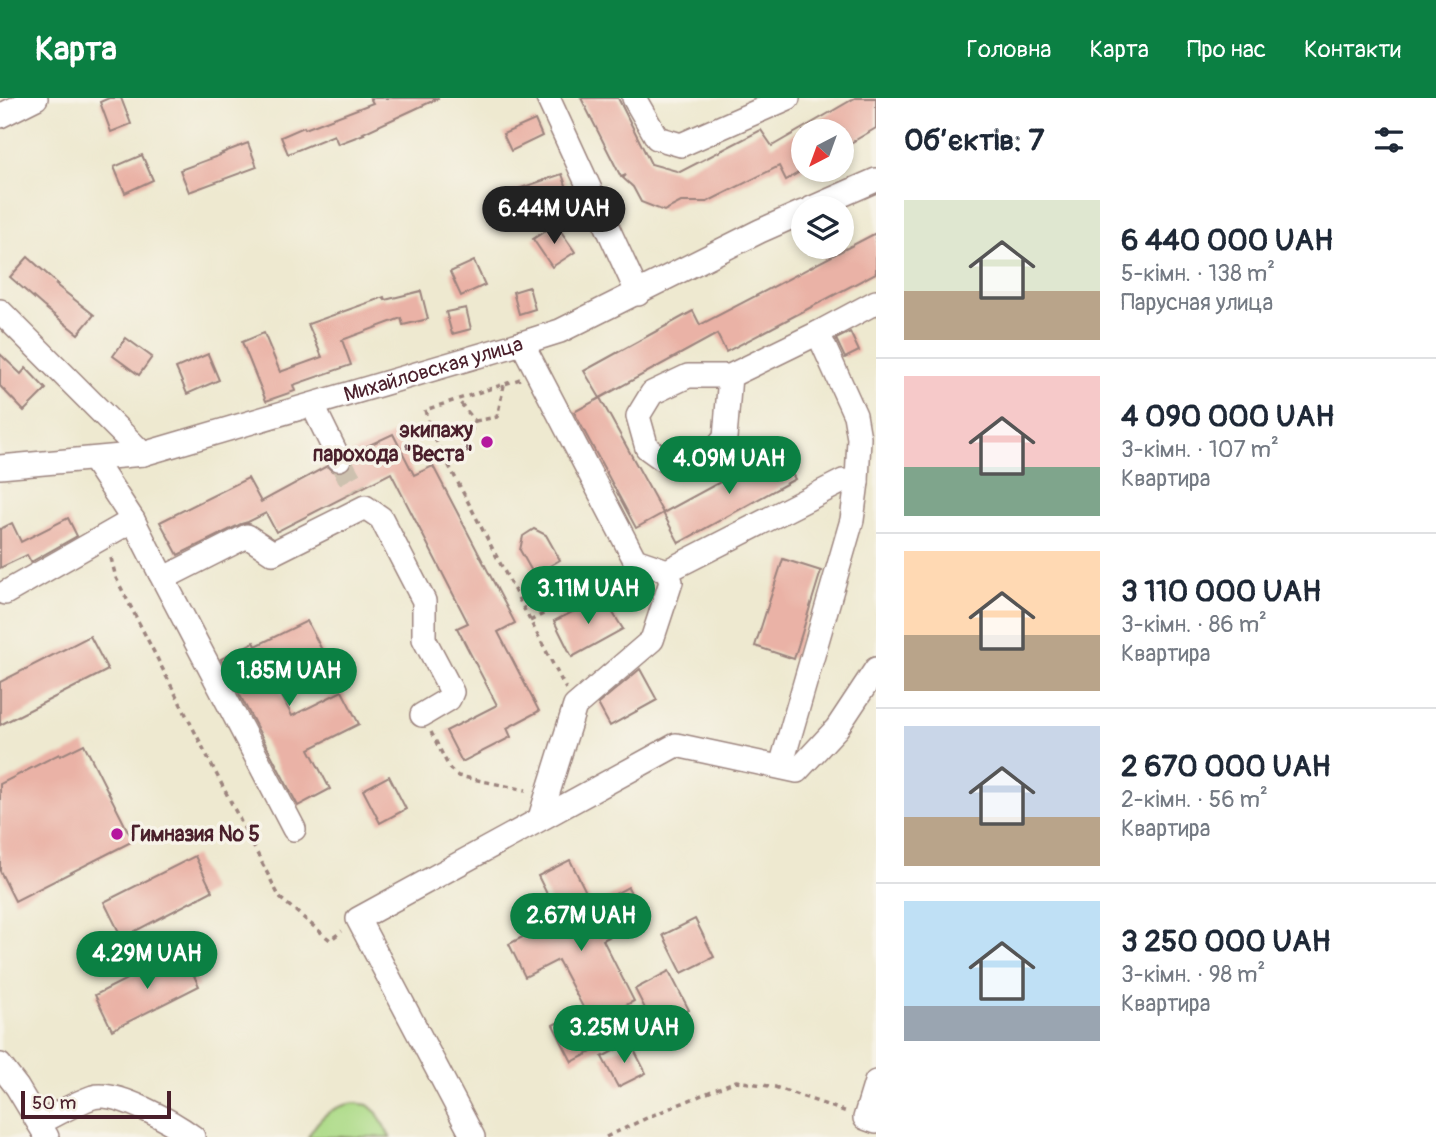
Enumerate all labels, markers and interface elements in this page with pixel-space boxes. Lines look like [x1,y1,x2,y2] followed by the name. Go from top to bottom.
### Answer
[35,29,117,70] text: Карта
[967,35,1051,64] text: Головна
[1089,35,1149,64] text: Карта
[1187,35,1266,64] text: Про нас
[1304,35,1401,64] text: Контакти
[791,119,854,182] north arrow
[791,119,854,259] map controls
[1370,121,1408,159] icon: filters
[904,122,1045,159] text: Об’єктів: 7
[474,186,634,246] pin: 6.44M UAH
[498,194,610,223] text: 6.44M UAH
[791,196,854,259] button: layers
[1121,222,1333,259] text: 6 440 000 UAH
[960,228,1044,312] icon: home
[1121,259,1275,288] text: 5-кімн. · 138 m²
[1121,288,1273,317] text: Парусная улица
[340,330,526,408] street label: Михайловская улица
[1121,398,1334,435] text: 4 090 000 UAH
[960,404,1044,488] icon: home
[313,417,473,468] place label: экипажу парохода "Веста"
[479,434,495,450] marker: экипажу парохода "Веста"
[1121,435,1279,464] text: 3-кімн. · 107 m²
[649,436,809,496] pin: 4.09M UAH
[673,444,785,473] text: 4.09M UAH
[1121,464,1210,493] text: Квартира
[508,566,668,626] pin: 3.11M UAH
[1121,573,1321,610] text: 3 110 000 UAH
[537,574,639,603] text: 3.11M UAH
[960,579,1044,663] icon: home
[1121,610,1267,639] text: 3-кімн. · 86 m²
[1121,639,1210,668] text: Квартира
[209,648,369,708] pin: 1.85M UAH
[237,656,341,685] text: 1.85M UAH
[1121,748,1331,785] text: 2 670 000 UAH
[960,754,1044,838] icon: home
[1121,785,1268,814] text: 2-кімн. · 56 m²
[1121,814,1210,843] text: Квартира
[131,821,260,848] place label: Гимназия № 5
[109,826,125,842] marker: Гимназия № 5
[501,894,661,953] pin: 2.67M UAH
[526,901,636,930] text: 2.67M UAH
[1121,923,1331,960] text: 3 250 000 UAH
[960,929,1044,1013] icon: home
[67,932,227,991] pin: 4.29M UAH
[92,939,202,968] text: 4.29M UAH
[1121,960,1265,989] text: 3-кімн. · 98 m²
[1121,989,1210,1018] text: Квартира
[544,1006,704,1065] pin: 3.25M UAH
[569,1013,679,1042] text: 3.25M UAH
[21,1088,172,1120] scale bar
[32,1091,76,1115] text: 50 m

